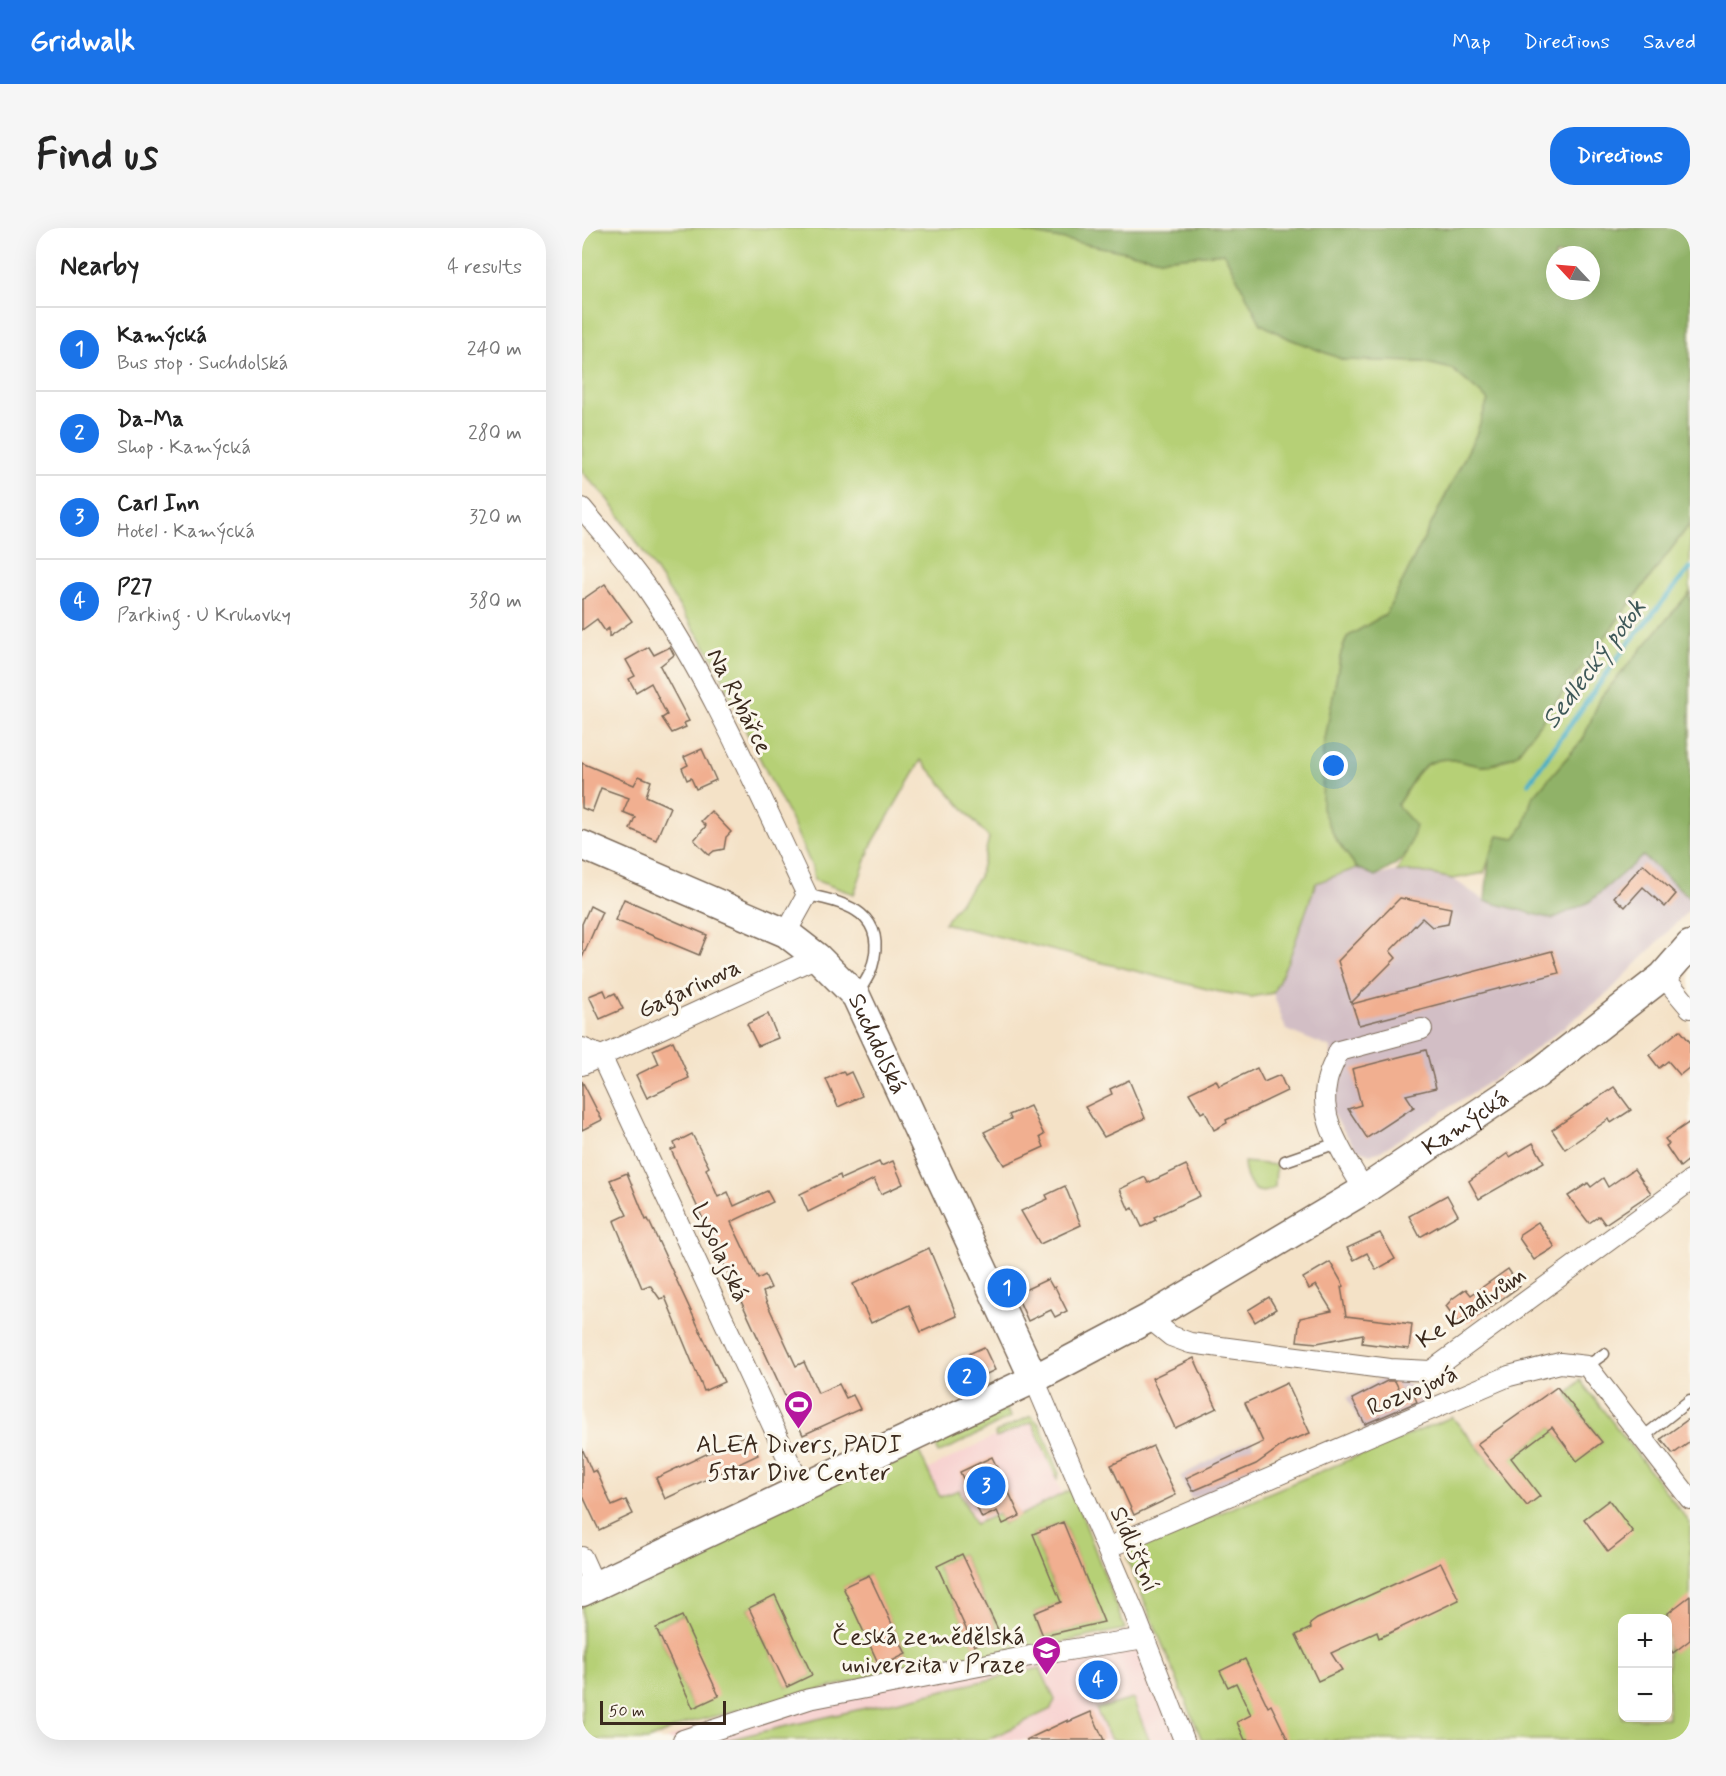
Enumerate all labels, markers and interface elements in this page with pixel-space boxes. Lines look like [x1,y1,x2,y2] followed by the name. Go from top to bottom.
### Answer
[30,24,135,61] text: Gridwalk
[1452,28,1491,56] text: Map
[1524,28,1610,56] text: Directions
[1643,28,1696,56] text: Saved
[1550,127,1690,185] button: Directions
[36,129,158,184] text: Find us
[1546,246,1600,300] north arrow
[60,250,139,284] text: Nearby
[447,254,522,281] text: 4 results
[117,322,207,350] text: Kamýcká
[75,336,84,363] text: 1
[467,336,522,363] text: 240 m
[117,350,288,377] text: Bus stop · Suchdolská
[117,406,184,434] text: Da-Ma
[75,420,84,447] text: 2
[468,420,522,447] text: 280 m
[117,434,251,461] text: Shop · Kamýcká
[117,490,200,518] text: Carl Inn
[75,504,84,531] text: 3
[469,504,522,531] text: 320 m
[117,518,255,545] text: Hotel · Kamýcká
[117,574,152,602] text: P27
[74,588,85,615] text: 4
[469,588,522,615] text: 380 m
[1535,592,1655,736] water label: Sedlecký potok
[117,602,291,629] text: Parking · U Kruhovky
[699,644,779,760] street label: Na Rybářce
[1319,751,1348,780] your location
[633,952,747,1029] street label: Gagarinova
[840,989,914,1100] street label: Suchdolská
[1417,1083,1516,1164] street label: Kamýcká
[683,1198,756,1307] street label: Lysolajská
[1411,1260,1533,1356] street label: Ke Kladivům
[988,1266,1026,1310] pin: 1
[948,1354,986,1400] pin: 2
[1363,1358,1462,1424] street label: Rozvojová
[783,1388,815,1430] sports icon: ALEA Divers, PADI 5star Dive Center
[696,1430,902,1489] place label: ALEA Divers, PADI 5star Dive Center
[966,1464,1006,1508] pin: 3
[1102,1502,1165,1597] street label: Sídlištní
[1618,1614,1672,1722] map controls
[1618,1614,1672,1668] button: +
[832,1622,1025,1681] place label: Česká zemědělská univerzita v Praze
[1030,1634,1062,1676] school or university icon: Česká zemědělská univerzita v Praze
[1078,1658,1118,1702] pin: 4
[1618,1668,1672,1722] button: −
[600,1698,726,1726] scale bar
[609,1701,645,1722] text: 50 m

